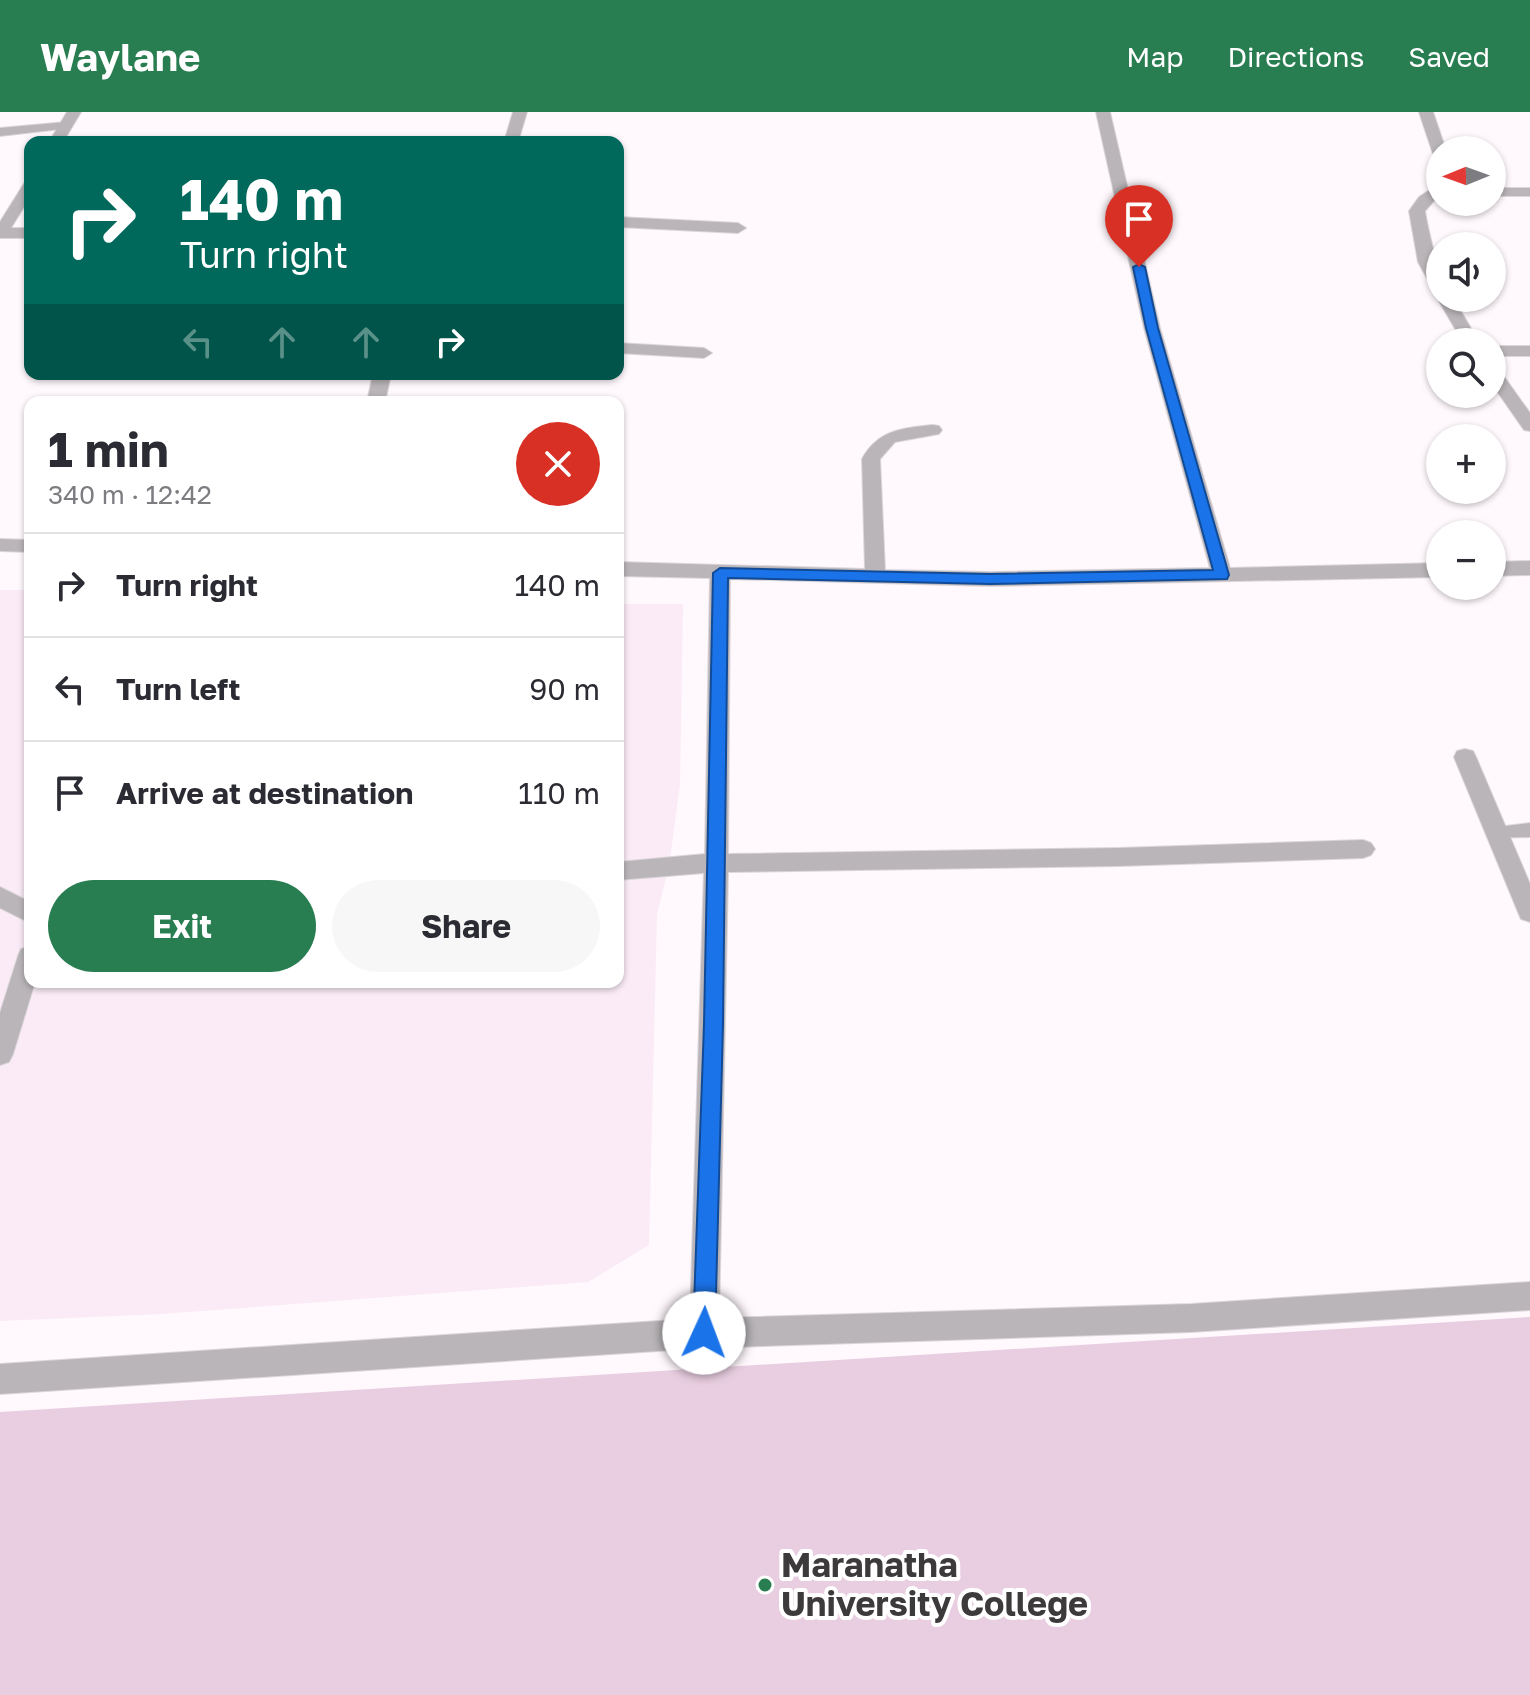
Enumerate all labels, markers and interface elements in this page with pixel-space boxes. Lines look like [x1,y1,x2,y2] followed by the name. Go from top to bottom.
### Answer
[40,34,201,79] text: Waylane
[1126,40,1183,73] text: Map
[1227,40,1364,73] text: Directions
[1408,40,1490,73] text: Saved
[1426,136,1506,216] north arrow
[1426,136,1506,600] map controls
[180,165,343,232] text: 140 m
[48,168,152,272] icon: right
[1105,185,1173,267] pin
[1117,197,1161,241] icon: arrive
[1426,232,1506,312] button: sound
[180,233,348,276] text: Turn right
[176,320,220,364] icon: left
[260,320,304,364] icon: ahead
[344,320,388,364] icon: ahead
[428,320,472,364] icon: right
[1426,328,1506,408] button: search
[48,420,169,478] text: 1 min
[516,422,600,506] button: close
[1426,424,1506,504] button: +
[48,479,212,510] text: 340 m · 12:42
[1426,520,1506,600] button: −
[48,563,92,607] icon: right
[116,567,258,603] text: Turn right
[515,567,600,603] text: 140 m
[48,667,92,711] icon: left
[116,671,241,707] text: Turn left
[529,671,600,707] text: 90 m
[48,771,92,815] icon: arrive
[116,775,413,811] text: Arrive at destination
[518,775,600,811] text: 110 m
[48,880,316,972] button: Exit
[332,880,600,972] button: Share
[662,1291,746,1375] position arrow
[781,1544,1088,1623] place label: Maranatha University College
[756,1576,774,1594] marker: Maranatha University College

